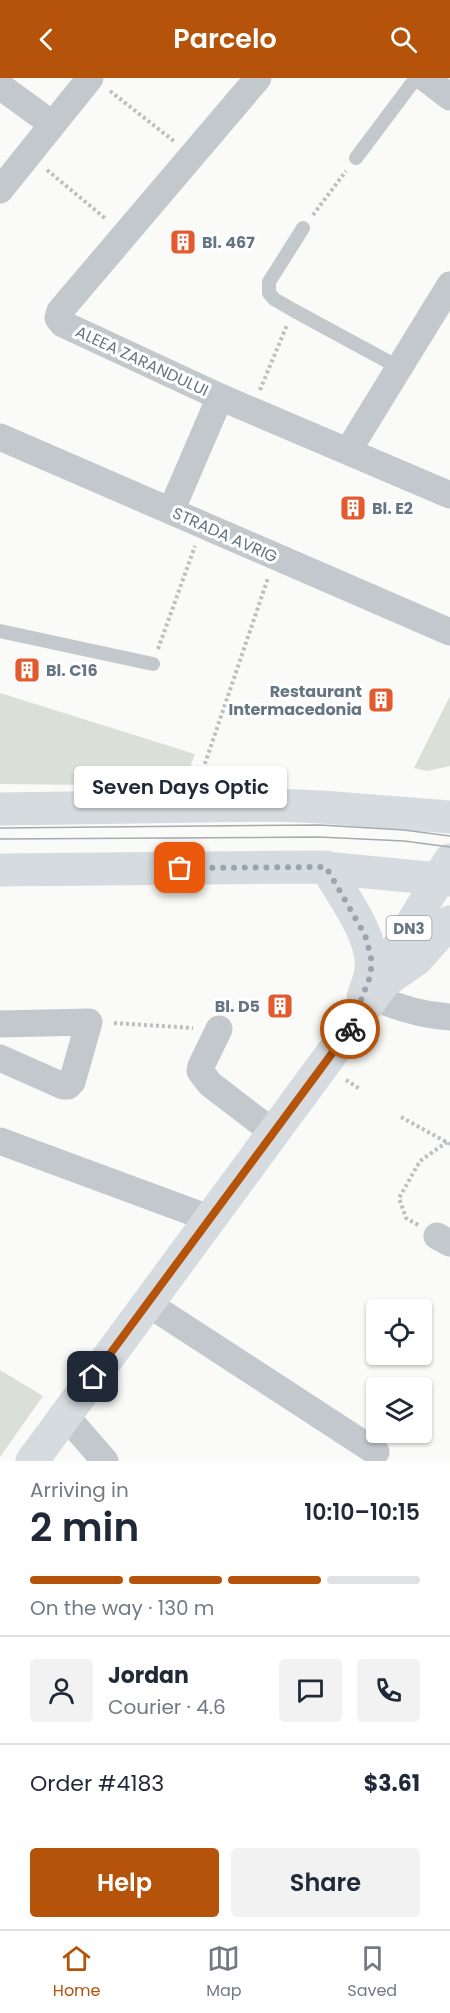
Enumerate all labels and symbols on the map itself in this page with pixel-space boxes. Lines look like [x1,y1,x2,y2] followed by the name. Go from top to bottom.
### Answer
[168,227,198,257] building icon: Bl. 467
[202,231,255,254] place label: Bl. 467
[72,320,212,402] street label: ALEEA ZARANDULUI
[338,493,368,523] building icon: Bl. E2
[372,497,413,520] place label: Bl. E2
[169,502,281,568] street label: STRADA AVRIG
[12,655,42,685] building icon: Bl. C16
[46,659,98,682] place label: Bl. C16
[229,680,362,721] place label: Restaurant Intermacedonia
[366,685,396,715] building icon: Restaurant Intermacedonia
[74,766,286,808] callout: Seven Days Optic
[154,842,205,893] pin
[386,916,432,940] road number: DN3
[265,991,295,1021] building icon: Bl. D5
[215,995,260,1018] place label: Bl. D5
[320,999,380,1059] courier
[67,1351,118,1402] pin

